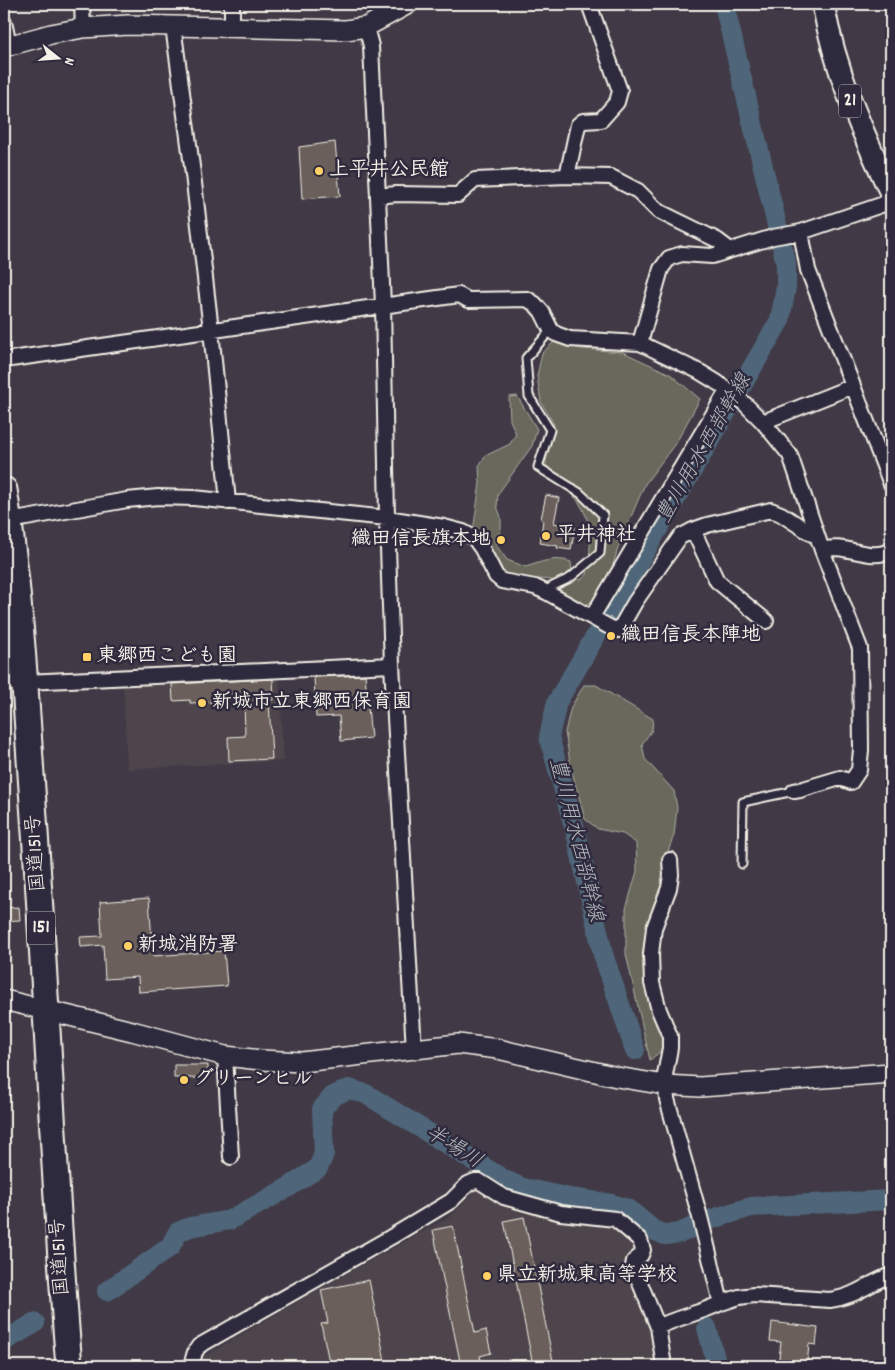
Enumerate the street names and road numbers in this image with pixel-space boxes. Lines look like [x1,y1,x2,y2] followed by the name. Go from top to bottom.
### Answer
[839,84,861,118] road number: 21
[20,813,54,893] street label: 国道151号
[27,911,55,944] road number: 151
[44,1217,78,1297] street label: 国道151号

